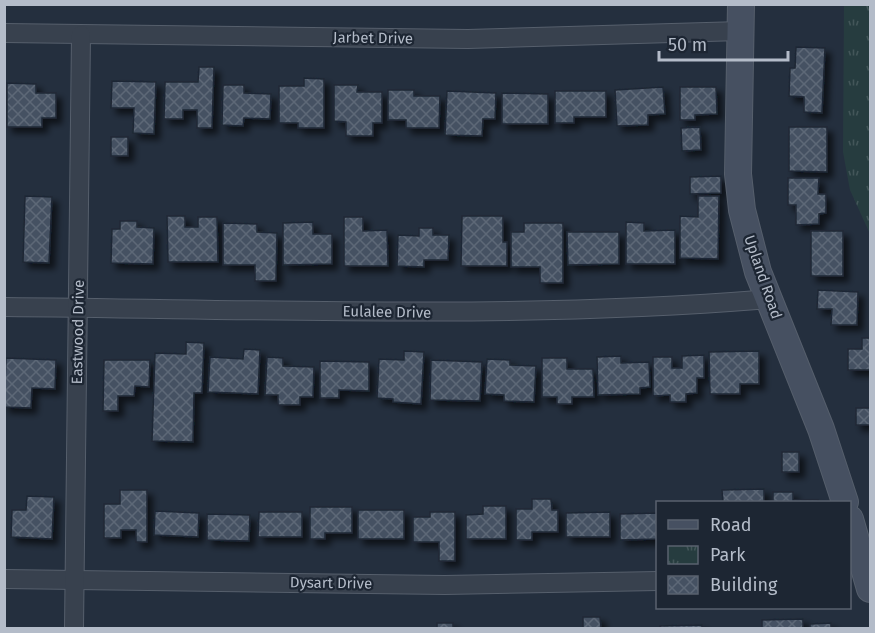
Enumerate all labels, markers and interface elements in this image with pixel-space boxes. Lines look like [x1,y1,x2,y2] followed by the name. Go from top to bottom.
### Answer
[659,24,788,62] scale bar
[333,28,413,48] street label: Jarbet Drive
[668,34,707,56] text: 50 m
[740,233,786,321] street label: Upland Road
[68,280,88,384] street label: Eastwood Drive
[343,302,431,322] street label: Eulalee Drive
[656,501,851,609] legend
[710,514,752,536] text: Road
[710,544,746,566] text: Park
[290,573,372,593] street label: Dysart Drive
[710,574,778,596] text: Building

